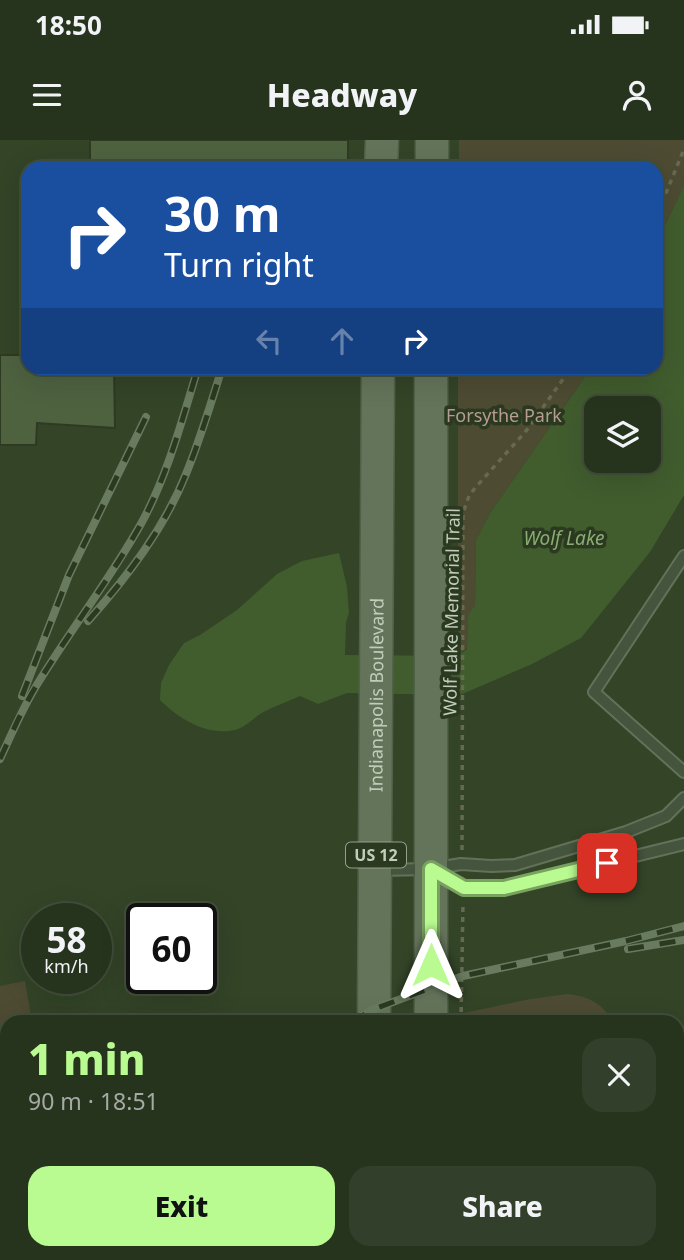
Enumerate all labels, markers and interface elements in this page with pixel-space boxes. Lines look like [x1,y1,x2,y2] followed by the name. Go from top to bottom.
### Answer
[35,7,102,43] text: 18:50
[267,73,417,116] text: Headway
[28,76,66,114] icon: menu
[618,76,656,114] icon: person
[164,180,281,246] text: 30 m
[49,189,140,280] icon: right
[164,243,314,286] text: Turn right
[250,322,288,360] icon: left
[323,322,361,360] icon: ahead
[396,322,434,360] icon: right
[584,396,661,473] map controls
[584,396,661,473] button: layers
[446,403,562,427] park label: Forsythe Park
[437,508,465,716] street label: Wolf Lake Memorial Trail
[524,525,604,551] water label: Wolf Lake
[363,598,389,792] street label: Indianapolis Boulevard
[577,833,637,893] pin
[346,842,406,868] road number: US 12
[588,844,626,882] icon: arrive
[126,903,217,994] speed limit sign: 60
[46,916,87,963] text: 58
[394,928,468,1002] position arrow
[44,954,89,978] text: km/h
[28,1030,145,1087] text: 1 min
[582,1038,656,1112] button: close
[28,1085,159,1117] text: 90 m · 18:51
[28,1166,335,1246] button: Exit
[349,1166,656,1246] button: Share

